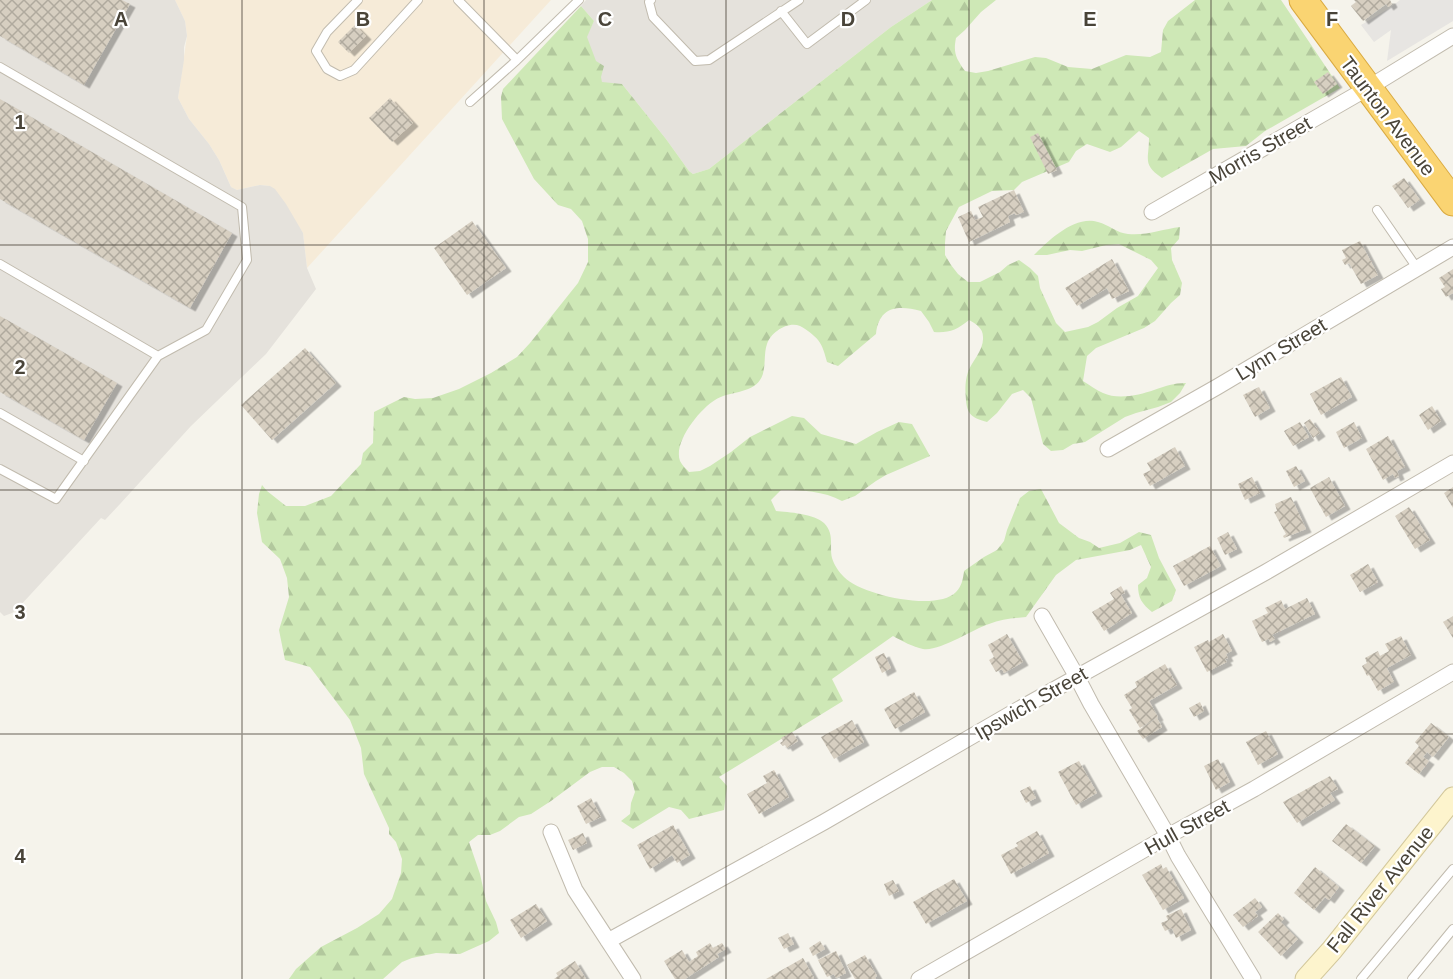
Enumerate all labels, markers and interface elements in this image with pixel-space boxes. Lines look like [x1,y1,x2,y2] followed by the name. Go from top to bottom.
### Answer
[114,8,128,30] text: A
[356,8,370,30] text: B
[598,8,612,30] text: C
[841,8,855,30] text: D
[1083,8,1097,30] text: E
[1326,8,1338,30] text: F
[1336,52,1440,180] street label: Taunton Avenue
[14,111,26,133] text: 1
[1205,112,1315,188] street label: Morris Street
[1232,313,1331,385] street label: Lynn Street
[14,356,26,378] text: 2
[14,601,26,623] text: 3
[971,662,1091,744] street label: Ipswich Street
[1141,795,1234,859] street label: Hull Street
[1322,821,1438,957] street label: Fall River Avenue
[14,845,26,867] text: 4

